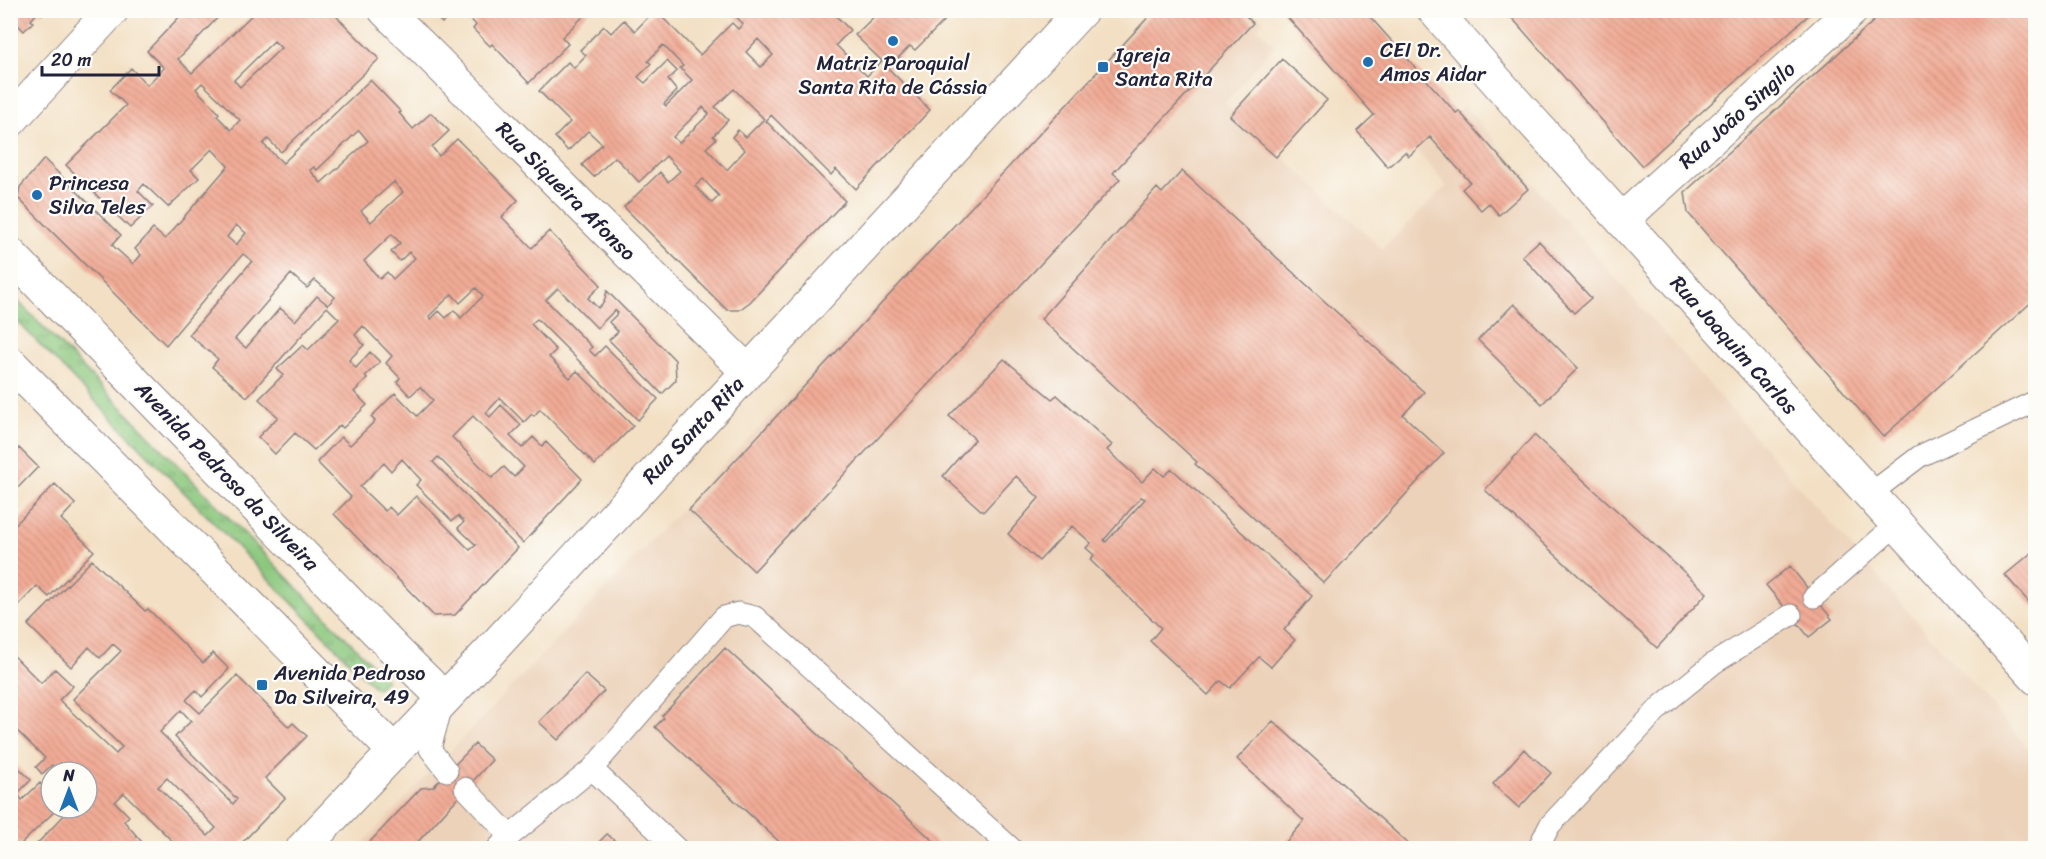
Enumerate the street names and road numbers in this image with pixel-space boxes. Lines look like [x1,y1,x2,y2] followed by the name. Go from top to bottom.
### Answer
[1669,51,1805,179] street label: Rua João Singilo
[487,112,645,270] street label: Rua Siqueira Afonso
[1660,266,1808,424] street label: Rua Joaquim Carlos
[632,366,754,493] street label: Rua Santa Rita
[125,371,329,581] street label: Avenida Pedroso da Silveira

